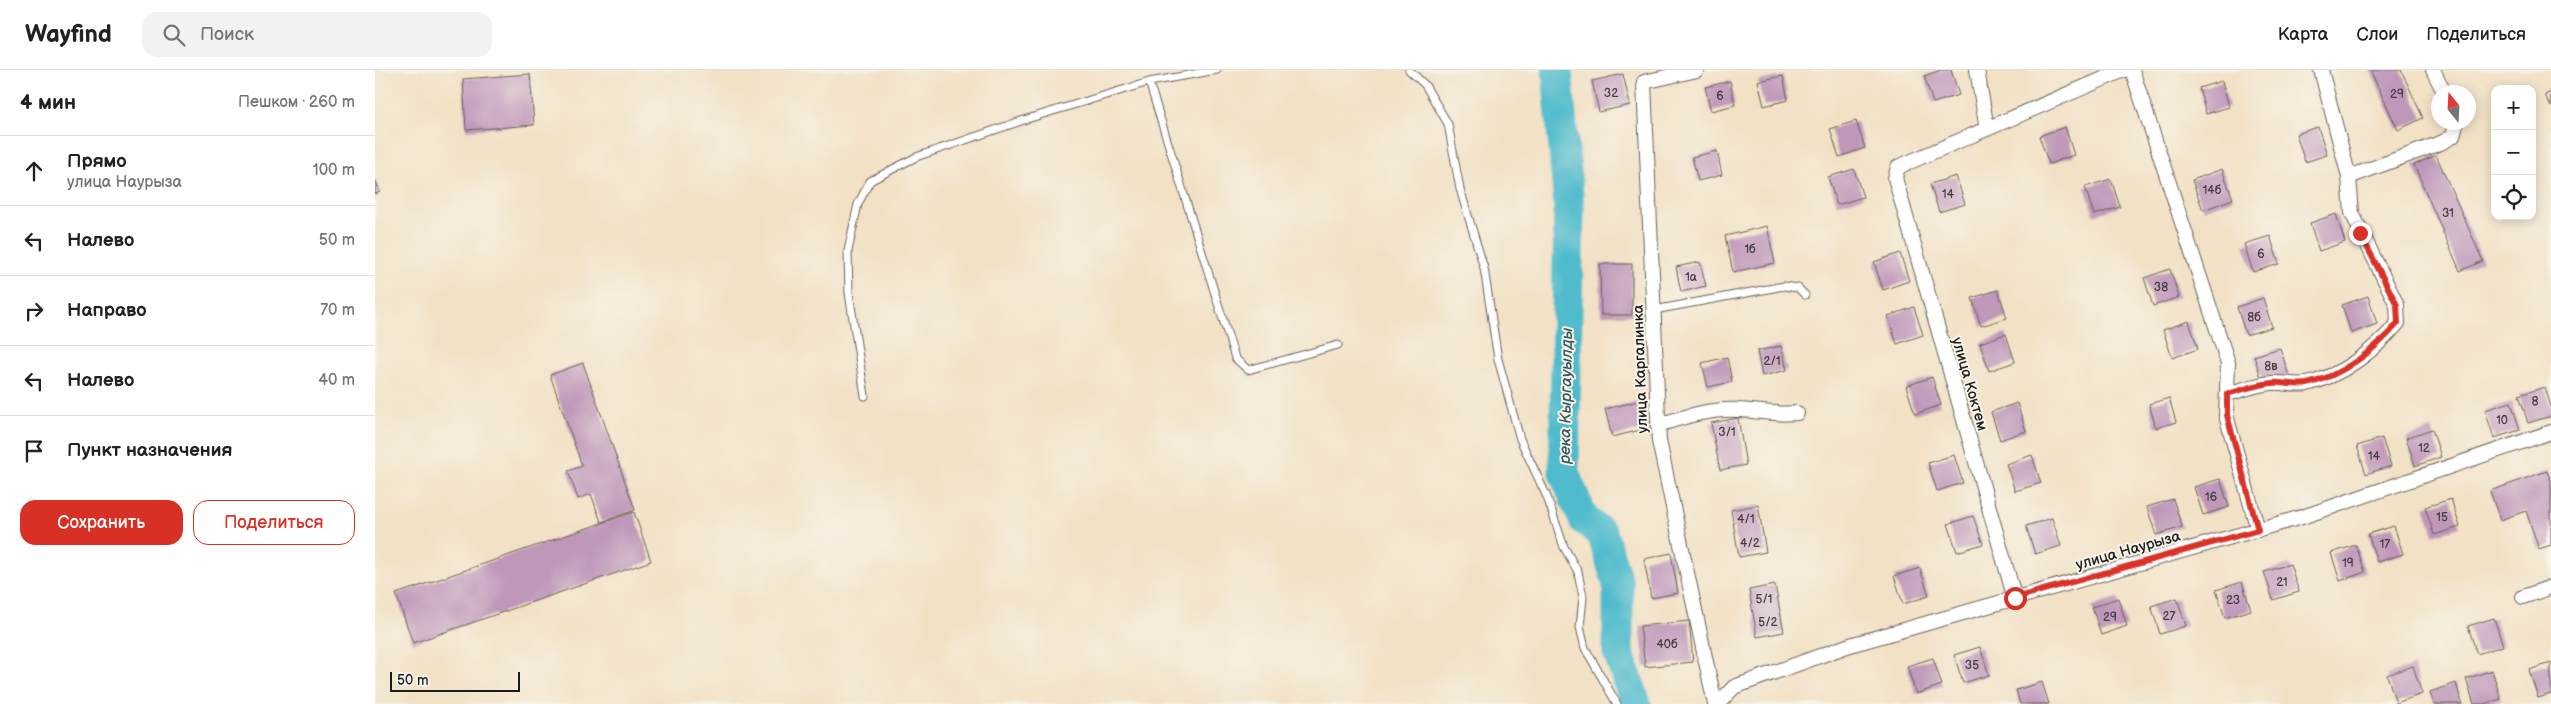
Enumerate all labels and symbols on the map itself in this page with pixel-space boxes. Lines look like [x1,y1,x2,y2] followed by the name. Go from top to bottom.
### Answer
[2431,85,2476,130] north arrow
[1604,86,1618,101] house number: 32
[2390,87,2404,102] house number: 29
[1716,89,1724,104] house number: 6
[2203,183,2222,198] house number: 14б
[1942,187,1955,202] house number: 14
[2442,206,2454,221] house number: 31
[2349,222,2372,245] route end
[1744,242,1756,257] house number: 1б
[2257,247,2265,262] house number: 6
[1685,270,1697,285] house number: 1а
[2154,280,2168,295] house number: 38
[1629,304,1652,434] street label: улица Каргалинка
[2247,310,2261,325] house number: 8б
[1556,327,1577,465] water label: река Кыргауылды
[1947,335,1992,433] street label: улица Коктем
[1763,354,1781,369] house number: 2/1
[2264,359,2278,374] house number: 8в
[2532,394,2539,409] house number: 8
[2496,413,2508,428] house number: 10
[1718,425,1736,440] house number: 3/1
[2418,441,2430,456] house number: 12
[2368,449,2381,464] house number: 14
[2205,490,2217,505] house number: 16
[2436,510,2448,525] house number: 15
[1737,512,1755,527] house number: 4/1
[2074,526,2183,574] street label: улица Наурыза
[1740,536,1760,551] house number: 4/2
[2380,537,2390,552] house number: 17
[2342,556,2354,571] house number: 19
[2276,575,2288,590] house number: 21
[2004,587,2027,610] route start
[1756,592,1772,607] house number: 5/1
[2226,593,2240,608] house number: 23
[2163,609,2176,624] house number: 27
[2103,610,2117,625] house number: 29
[1758,615,1778,630] house number: 5/2
[1657,637,1678,652] house number: 40б
[1965,658,1979,673] house number: 35
[390,669,520,692] scale bar

